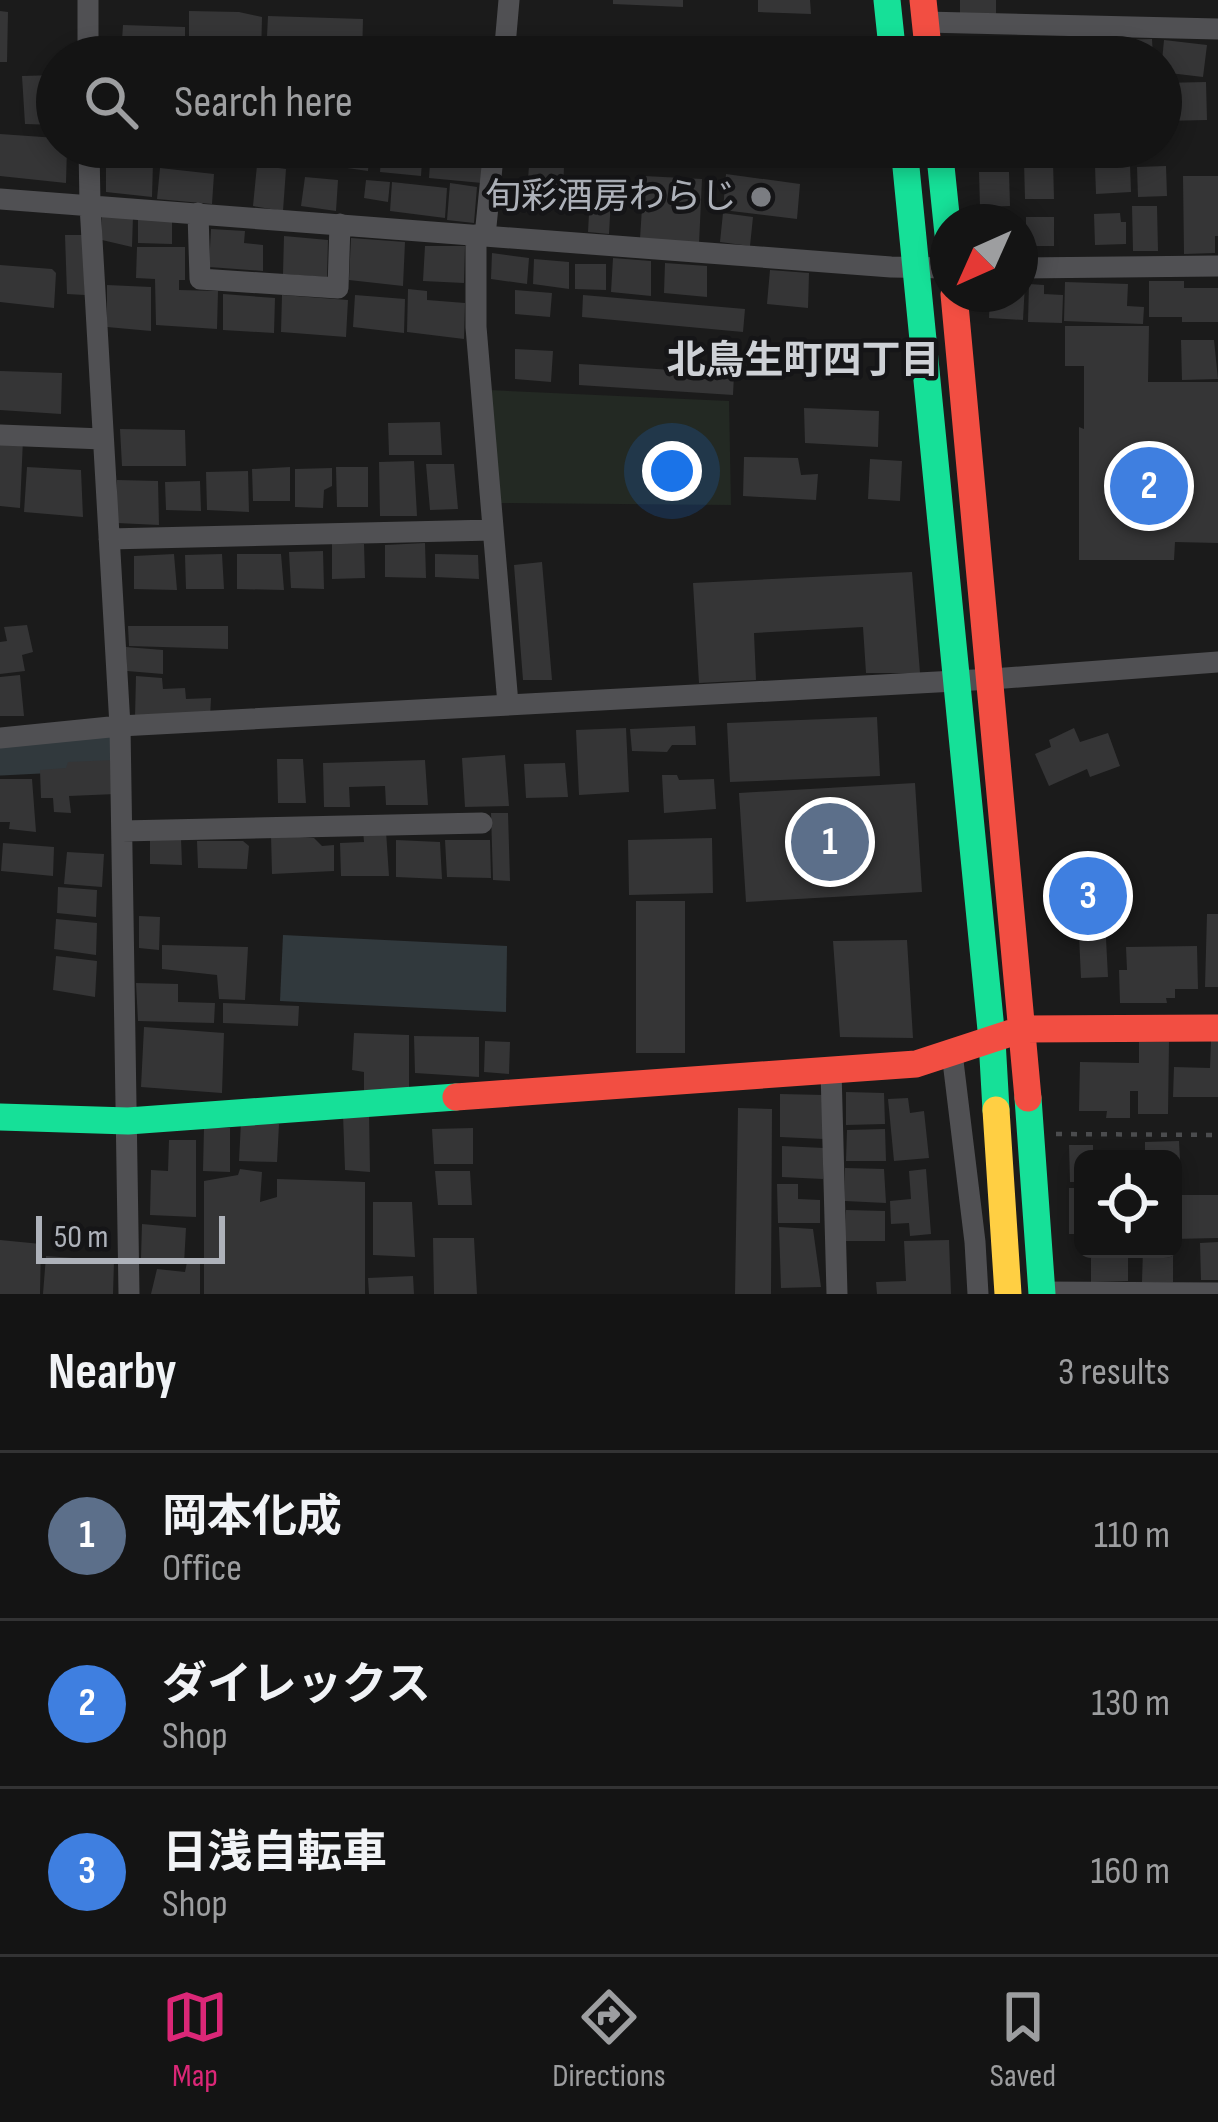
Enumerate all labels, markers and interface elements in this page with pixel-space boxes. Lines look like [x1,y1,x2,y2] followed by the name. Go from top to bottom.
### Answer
[36,36,1182,168] search box
[78,69,144,135] icon: search
[174,75,353,130] text: Search here
[485,176,737,219] place label: 旬彩酒房わらじ
[748,184,774,210] marker: 旬彩酒房わらじ
[930,204,1038,312] north arrow
[666,338,940,385] district label: 北鳥生町四丁目
[642,441,702,501] your location
[1110,441,1188,531] pin: 2
[791,797,869,887] pin: 1
[1049,851,1127,941] pin: 3
[1074,1150,1182,1258] map controls
[1074,1150,1182,1258] button: locate
[36,1210,225,1263] scale bar
[54,1217,108,1257] text: 50 m
[48,1342,177,1403] text: Nearby
[1058,1349,1170,1396] text: 3 results
[162,1490,342,1545] text: 岡本化成
[79,1512,95,1559] text: 1
[1094,1512,1170,1559] text: 110 m
[162,1545,242,1592] text: Office
[162,1658,431,1713] text: ダイレックス
[78,1680,96,1727] text: 2
[1091,1680,1170,1727] text: 130 m
[162,1713,228,1760] text: Shop
[162,1826,387,1881] text: 日浅自転車
[78,1848,96,1895] text: 3
[1091,1848,1170,1895] text: 160 m
[162,1881,228,1928] text: Shop
[162,1984,228,2096] tab: Map
[552,1984,666,2096] tab: Directions
[990,1984,1056,2096] tab: Saved

